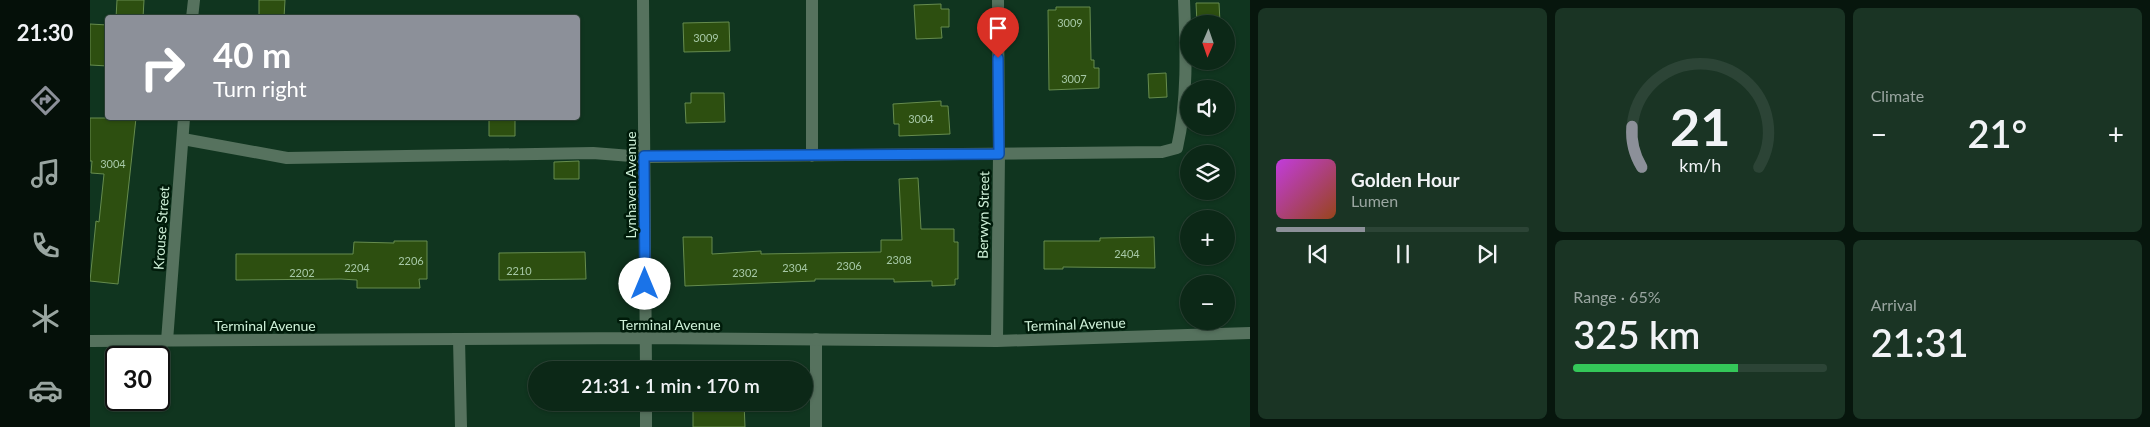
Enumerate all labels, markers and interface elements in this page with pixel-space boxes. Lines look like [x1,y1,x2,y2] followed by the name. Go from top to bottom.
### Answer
[977,7,1019,58] pin
[984,14,1012,42] icon: arrive
[1180,15,1235,70] north arrow
[1180,15,1235,330] map controls
[1057,16,1083,29] house number: 3009
[17,19,73,46] text: 21:30
[693,31,719,44] house number: 3009
[213,33,291,75] text: 40 m
[130,35,195,100] icon: right
[1061,72,1087,85] house number: 3007
[213,75,307,102] text: Turn right
[1180,80,1235,135] button: sound
[28,83,63,118] icon: directions
[1871,86,1924,105] text: Climate
[1670,95,1730,157] text: 21
[1967,110,2027,156] text: 21°
[908,112,934,125] house number: 3004
[1871,117,1887,151] text: −
[2108,117,2124,151] text: +
[622,131,639,239] street label: Lynhaven Avenue
[1180,145,1235,200] button: layers
[1679,154,1721,176] text: km/h
[28,156,63,191] icon: music
[100,157,126,170] house number: 3004
[1351,168,1460,191] text: Golden Hour
[974,171,992,259] street label: Berwyn Street
[150,186,172,270] street label: Krouse Street
[1351,191,1398,210] text: Lumen
[1180,210,1235,265] button: +
[28,228,63,263] icon: phone
[1304,240,1332,268] icon: previous
[1389,240,1417,268] icon: pause
[1473,240,1501,268] icon: next
[1114,247,1140,260] house number: 2404
[886,253,912,266] house number: 2308
[398,254,424,267] house number: 2206
[618,257,670,309] position arrow
[836,259,862,272] house number: 2306
[344,261,370,274] house number: 2204
[782,261,808,274] house number: 2304
[506,264,532,277] house number: 2210
[289,266,315,279] house number: 2202
[732,266,758,279] house number: 2302
[1180,275,1235,330] button: −
[1573,287,1661,306] text: Range · 65%
[1871,295,1917,314] text: Arrival
[28,301,63,336] icon: climate
[1573,311,1700,357] text: 325 km
[1024,314,1126,334] street label: Terminal Avenue
[619,316,721,333] street label: Terminal Avenue
[214,317,316,334] street label: Terminal Avenue
[1871,319,1968,365] text: 21:31
[105,346,170,411] speed limit sign: 30
[28,373,63,408] icon: car
[581,374,760,397] text: 21:31 · 1 min · 170 m

